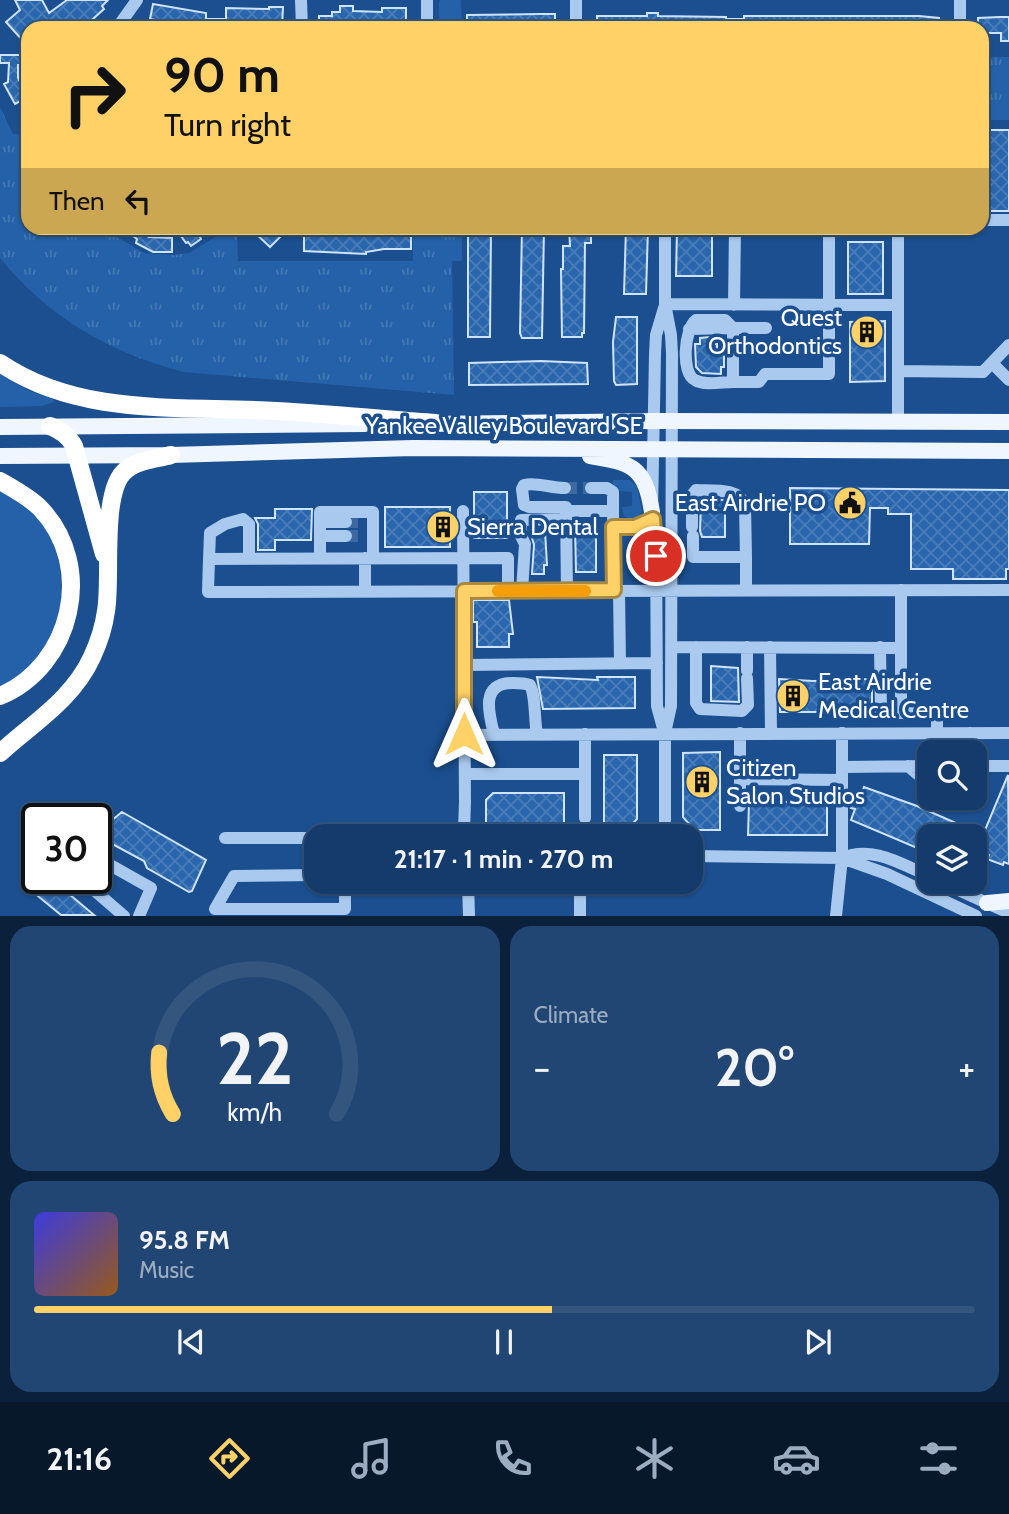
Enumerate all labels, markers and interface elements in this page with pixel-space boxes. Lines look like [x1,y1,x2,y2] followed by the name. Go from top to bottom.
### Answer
[164,45,280,104] text: 90 m
[49,49,140,140] icon: right
[164,105,291,144] text: Turn right
[119,182,157,220] icon: left
[49,185,105,217] text: Then
[708,303,842,360] place label: Quest Orthodontics
[848,313,886,351] building icon: Quest Orthodontics
[364,411,643,440] street label: Yankee Valley Boulevard SE
[831,484,869,522] public building icon: East Airdrie PO
[675,488,826,517] place label: East Airdrie PO
[424,508,462,546] building icon: Sierra Dental
[467,512,599,541] place label: Sierra Dental
[626,526,686,586] pin
[637,537,675,575] icon: arrive
[818,667,969,724] place label: East Airdrie Medical Centre
[774,677,812,715] building icon: East Airdrie Medical Centre
[427,697,501,771] position arrow
[917,740,987,894] map controls
[917,740,987,810] button: search
[726,753,865,810] place label: Citizen Salon Studios
[683,763,721,801] building icon: Citizen Salon Studios
[21,803,112,894] speed limit sign: 30
[917,824,987,894] button: layers
[394,843,613,875] text: 21:17 · 1 min · 270 m
[534,1001,608,1029] text: Climate
[216,1015,293,1103] text: 22
[715,1036,794,1099] text: 20°
[534,1044,550,1091] text: −
[958,1044,975,1091] text: +
[227,1097,282,1127] text: km/h
[139,1224,230,1256] text: 95.8 FM
[139,1256,194,1284] text: Music
[172,1323,210,1361] icon: previous
[485,1323,523,1361] icon: pause
[799,1323,837,1361] icon: next
[205,1434,254,1483] icon: directions
[347,1434,396,1483] icon: music
[488,1434,537,1483] icon: phone
[630,1434,679,1483] icon: climate
[772,1434,821,1483] icon: car
[914,1434,963,1483] icon: filters
[46,1439,112,1478] text: 21:16

